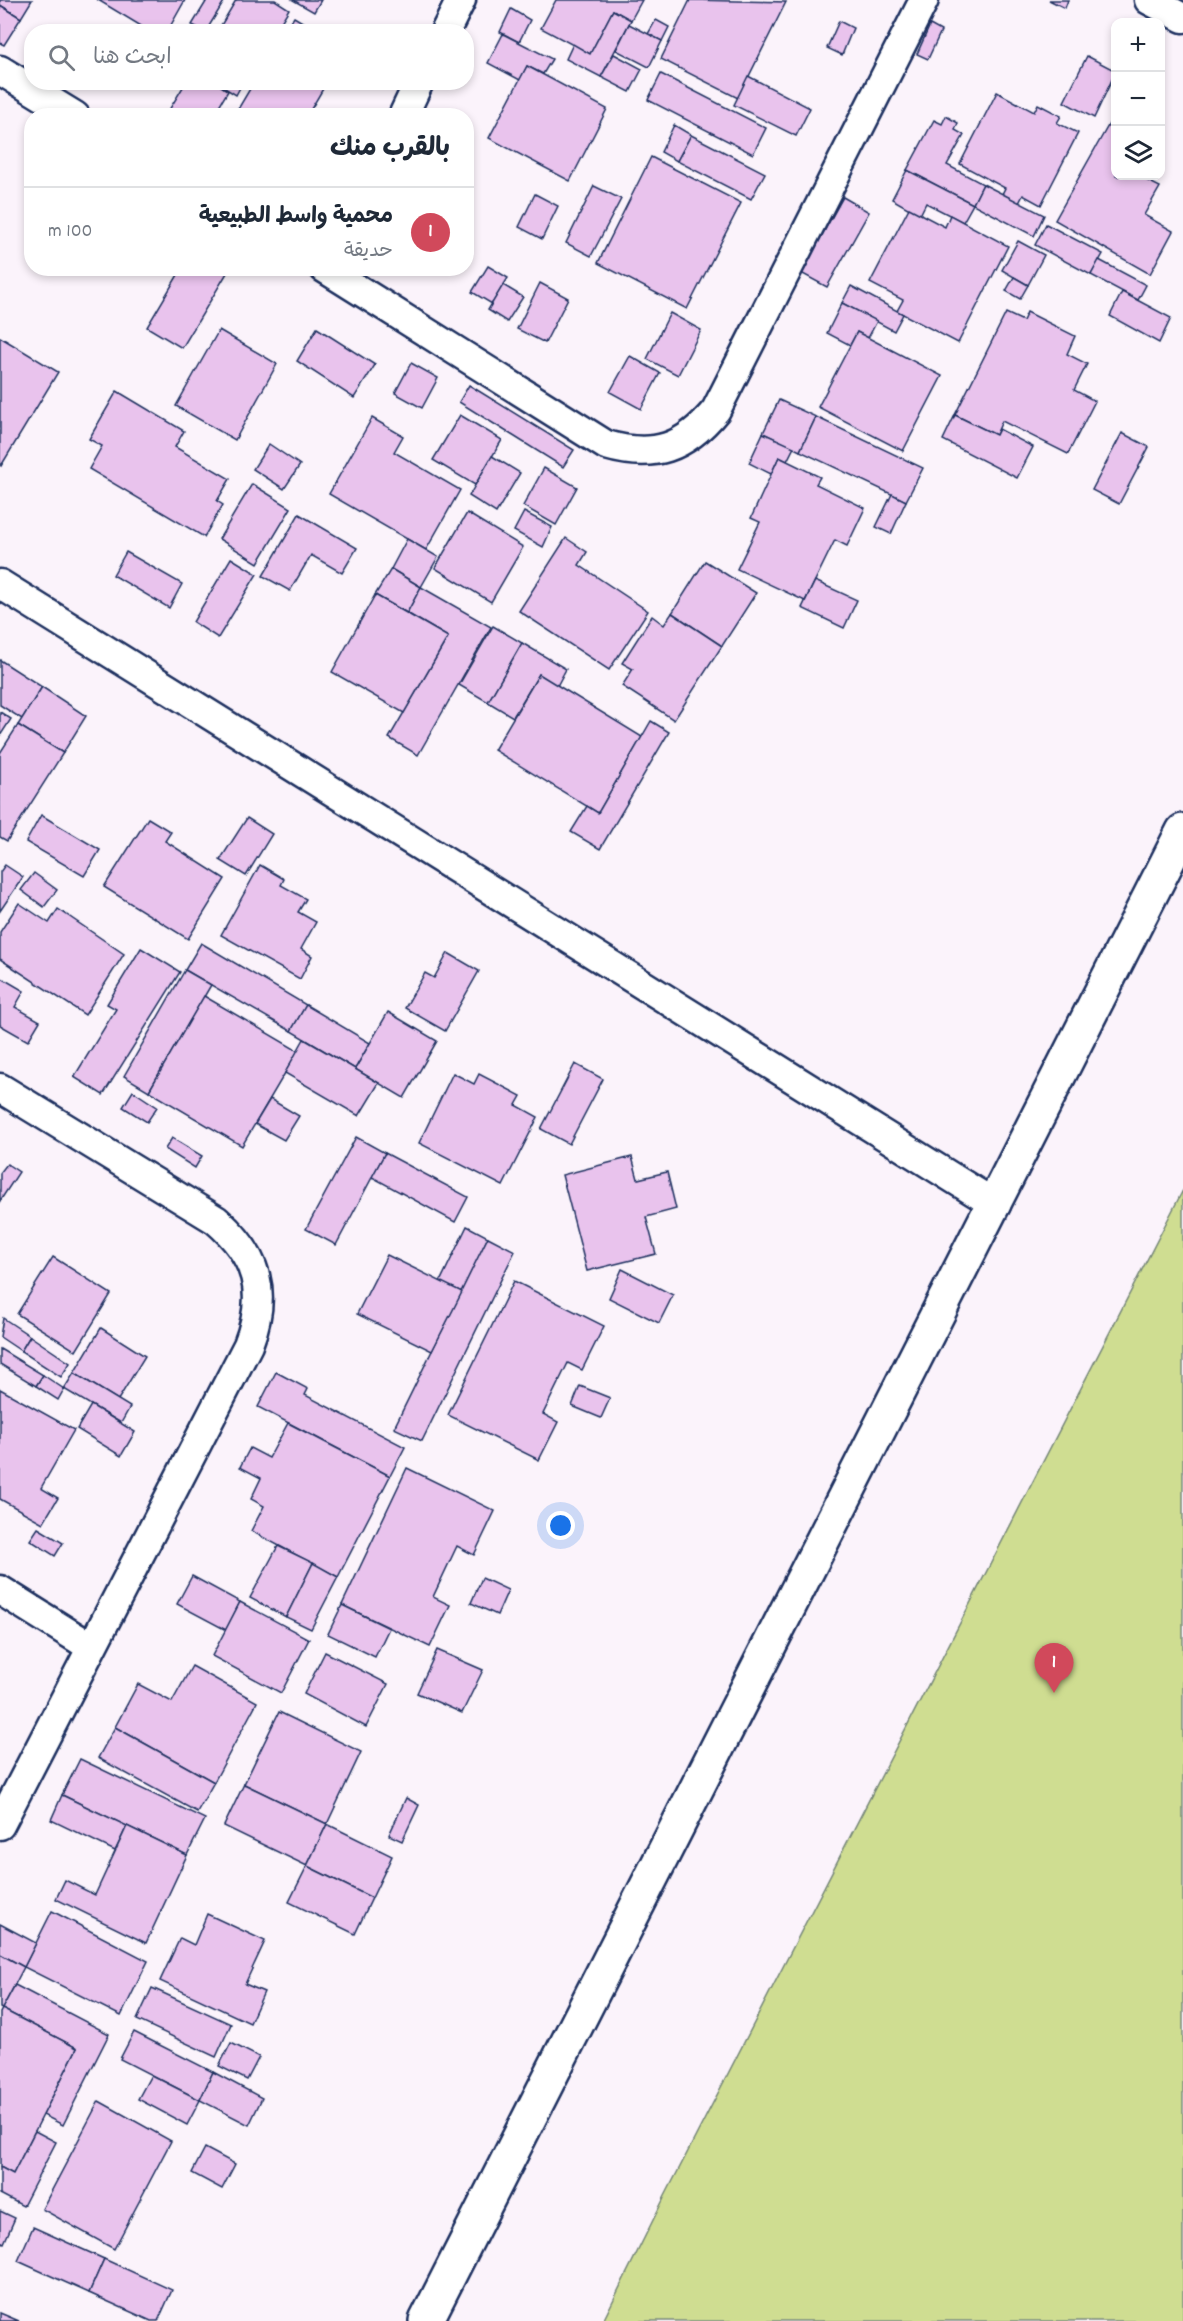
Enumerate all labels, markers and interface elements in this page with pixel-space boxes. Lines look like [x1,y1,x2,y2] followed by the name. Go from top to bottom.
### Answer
[1111,18,1165,180] map controls
[1111,18,1165,72] button: +
[24,24,474,90] search box
[45,41,78,74] icon: search
[93,43,172,74] text: ابحث هنا
[1111,72,1165,126] button: −
[1111,126,1165,180] button: layers
[330,131,450,168] text: بالقرب منك
[199,202,393,233] text: محمية واسط الطبيعية
[48,218,93,246] text: 100 m
[428,218,433,246] text: 1
[344,238,393,266] text: حديقة
[546,1511,575,1540] your location
[1034,1644,1074,1693] pin: 1

